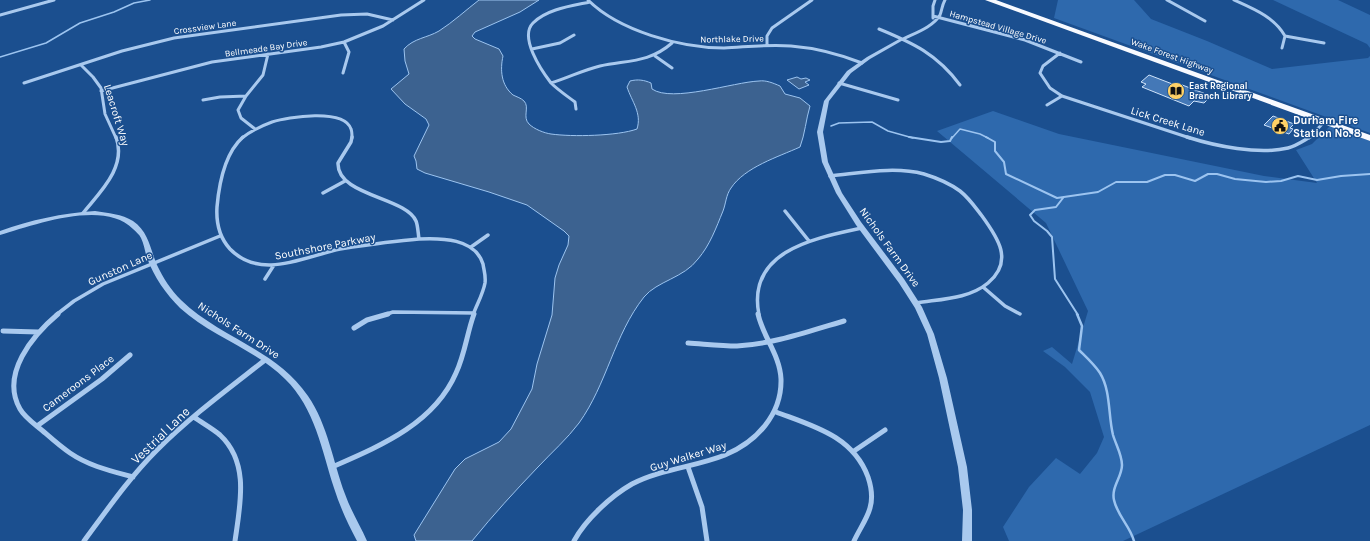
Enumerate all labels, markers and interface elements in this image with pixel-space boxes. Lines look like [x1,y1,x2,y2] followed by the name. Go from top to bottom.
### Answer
[948,8,1048,46] street label: Hampstead Village Drive
[173,18,237,36] street label: Crossview Lane
[700,33,764,45] street label: Northlake Drive
[1129,36,1215,76] street label: Wake Forest Highway
[224,37,308,59] street label: Bellmeade Bay Drive
[1166,81,1186,101] library icon: East Regional Branch Library
[1189,81,1252,101] place label: East Regional Branch Library
[101,83,132,147] street label: Leacroft Way
[1129,104,1207,139] street label: Lick Creek Lane
[1293,114,1361,140] place label: Durham Fire Station No. 8
[1270,116,1290,136] public building icon: Durham Fire Station No. 8
[856,205,923,290] street label: Nichols Farm Drive
[274,230,377,263] street label: Southshore Parkway
[86,248,155,288] street label: Gunston Lane
[195,299,282,362] street label: Nichols Farm Drive
[40,352,117,415] street label: Cameroons Place
[128,404,193,467] street label: Vestrial Lane
[648,439,728,474] street label: Guy Walker Way

